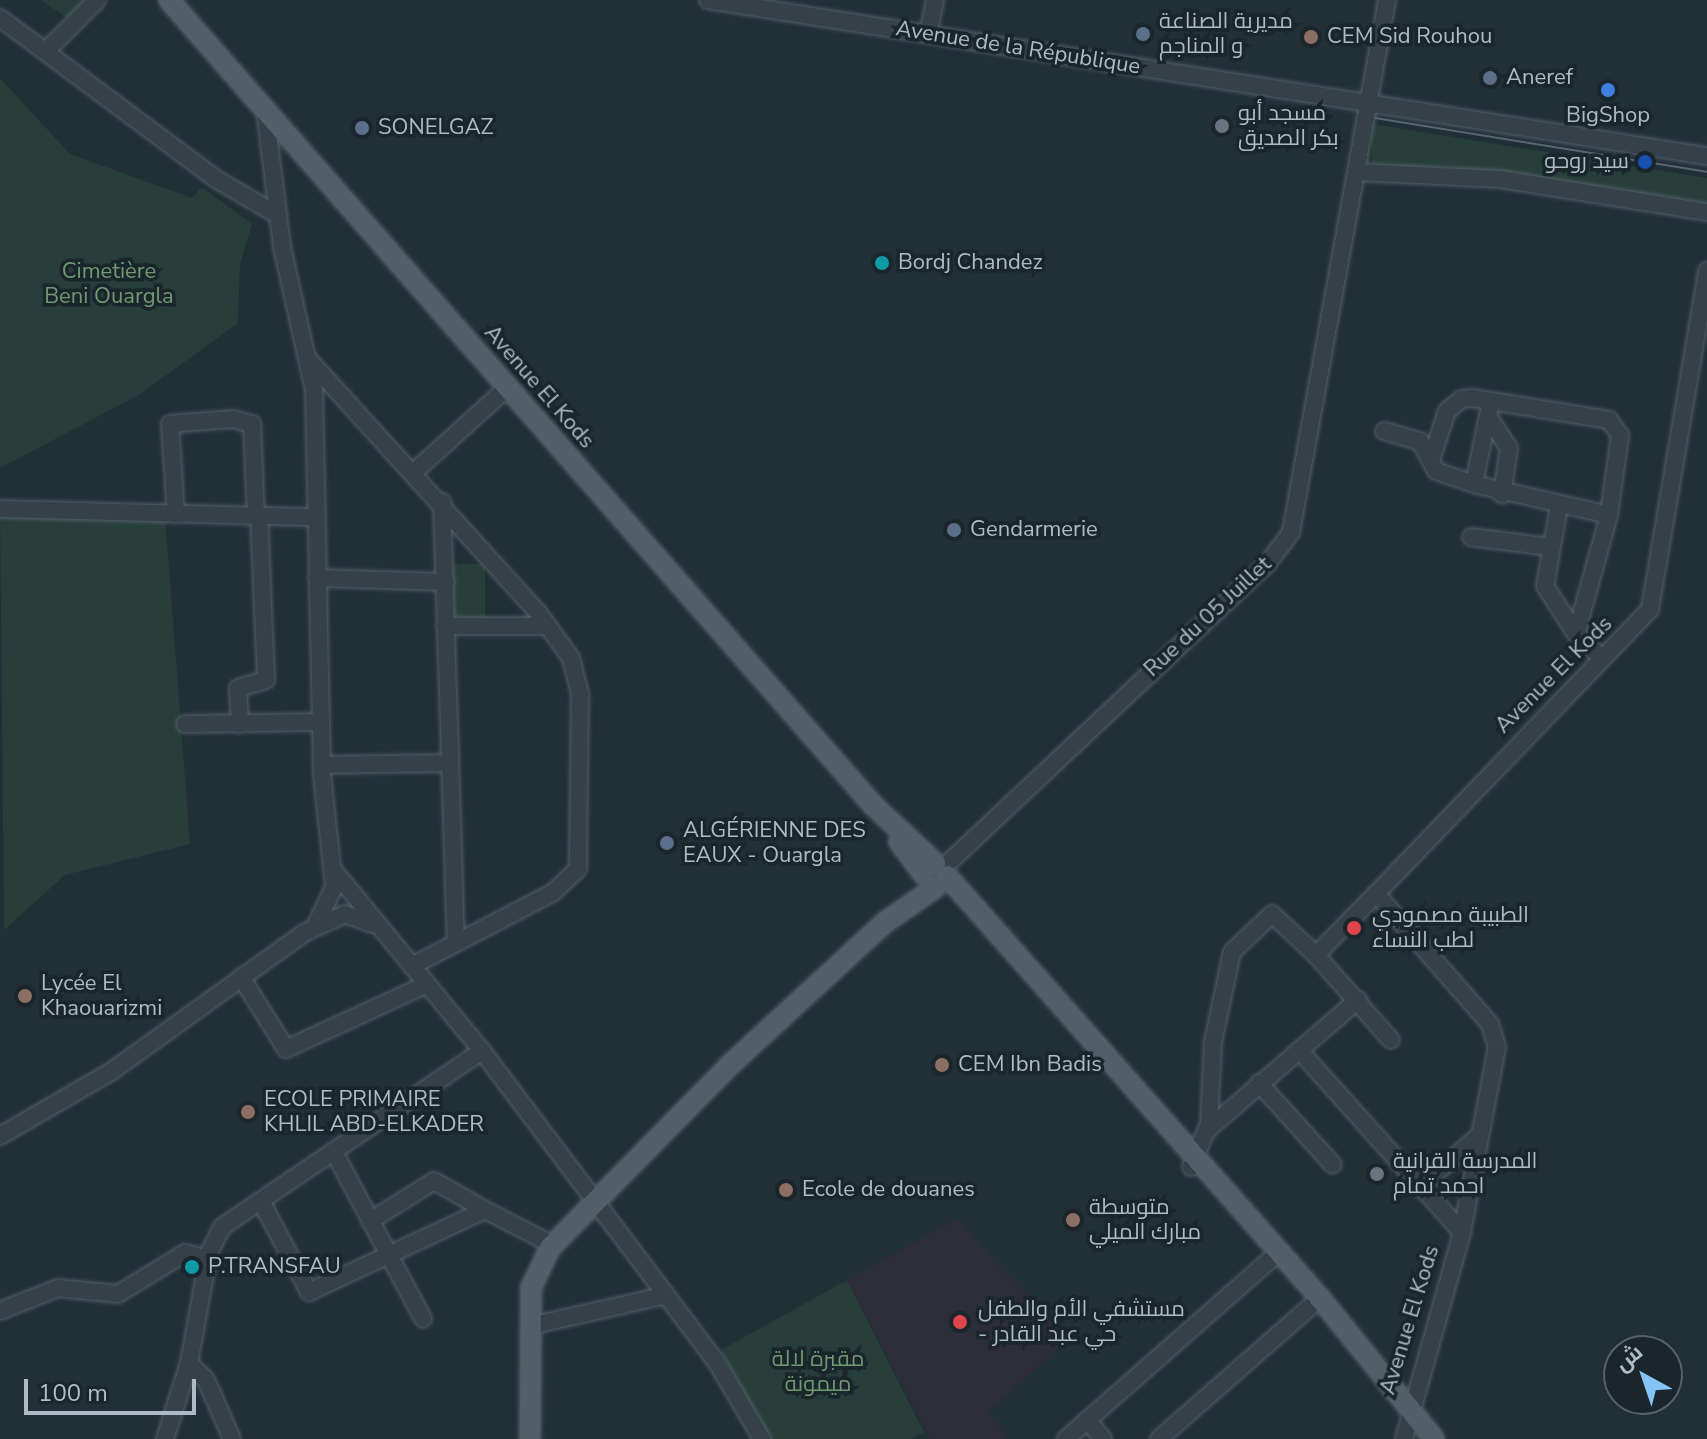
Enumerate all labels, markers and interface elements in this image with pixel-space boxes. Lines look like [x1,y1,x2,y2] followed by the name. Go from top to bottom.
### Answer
[1159,8,1293,60] place label: مديرية الصناعة و المناجم
[894,16,1142,80] street label: Avenue de la République
[1327,24,1492,50] place label: CEM Sid Rouhou
[1134,25,1152,43] marker: مديرية الصناعة و المناجم
[1302,28,1320,46] marker: CEM Sid Rouhou
[1506,65,1573,91] place label: Aneref
[1481,69,1499,87] marker: Aneref
[1599,81,1617,99] marker: BigShop
[1238,100,1339,152] place label: مسجد أبو بكر الصديق
[1566,103,1650,129] place label: BigShop
[378,115,493,141] place label: SONELGAZ
[1213,117,1231,135] marker: مسجد أبو بكر الصديق
[353,119,371,137] marker: SONELGAZ
[1544,149,1629,175] place label: سيد روحو
[1636,153,1654,171] marker: سيد روحو
[898,250,1043,276] place label: Bordj Chandez
[873,254,891,272] marker: Bordj Chandez
[44,258,174,310] park label: Cimetière Beni Ouargla
[478,320,600,454] street label: Avenue El Kods
[970,517,1098,543] place label: Gendarmerie
[945,521,963,539] marker: Gendarmerie
[1139,551,1277,683] street label: Rue du 05 Juillet
[1490,611,1618,739] street label: Avenue El Kods
[683,817,866,868] place label: ALGÉRIENNE DES EAUX - Ouargla
[658,834,676,852] marker: ALGÉRIENNE DES EAUX - Ouargla
[1372,902,1529,954] place label: الطبيبة مصمودي لطب النساء
[1343,917,1365,939] marker: الطبيبة مصمودي لطب النساء
[41,970,162,1022] place label: Lycée El Khaouarizmi
[16,987,34,1005] marker: Lycée El Khaouarizmi
[958,1052,1102,1078] place label: CEM Ibn Badis
[933,1056,951,1074] marker: CEM Ibn Badis
[264,1086,484,1138] place label: ECOLE PRIMAIRE KHLIL ABD-ELKADER
[239,1103,257,1121] marker: ECOLE PRIMAIRE KHLIL ABD-ELKADER
[1393,1148,1538,1200] place label: المدرسة القرانية احمد تمام
[1368,1165,1386,1183] marker: المدرسة القرانية احمد تمام
[802,1177,975,1203] place label: Ecole de douanes
[777,1181,795,1199] marker: Ecole de douanes
[1089,1194,1201,1246] place label: متوسطة مبارك الميلي
[1064,1211,1082,1229] marker: متوسطة مبارك الميلي
[1375,1242,1445,1398] street label: Avenue El Kods
[208,1254,341,1280] place label: P.TRANSFAU
[183,1258,201,1276] marker: P.TRANSFAU
[978,1296,1185,1348] place label: مستشفي الأم والطفل - حي عبد القادر
[949,1311,971,1333] marker: مستشفي الأم والطفل - حي عبد القادر
[1603,1335,1683,1415] north arrow
[1608,1338,1649,1379] text: ش
[772,1346,864,1398] park label: مقبرة لالة ميمونة
[28,1363,200,1413] scale bar
[38,1377,108,1409] text: 100 m

